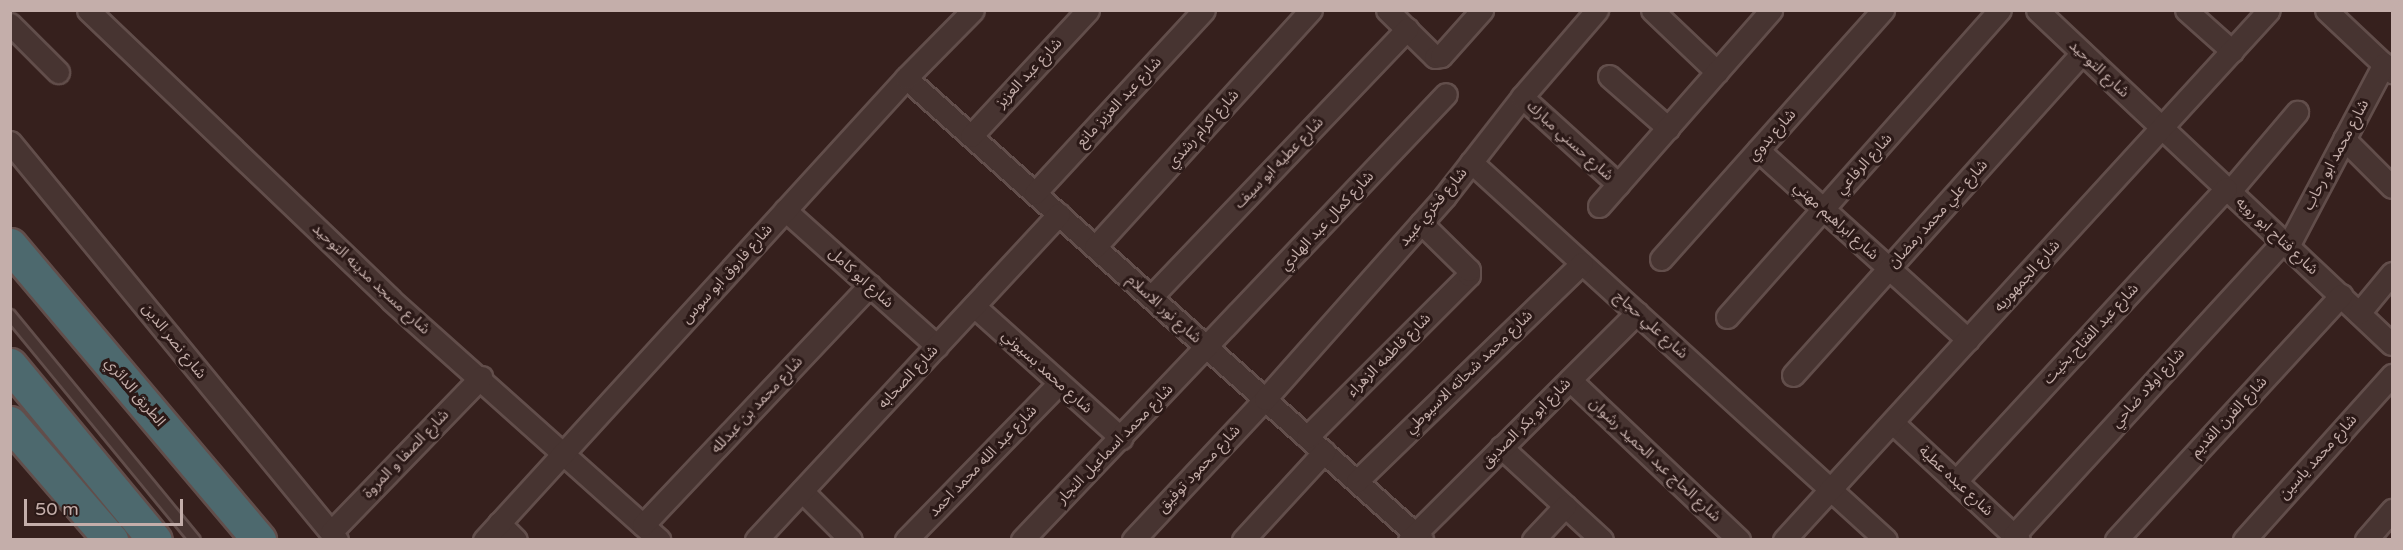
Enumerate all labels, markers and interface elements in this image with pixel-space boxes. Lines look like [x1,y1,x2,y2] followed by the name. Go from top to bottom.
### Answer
[992,34,1066,112] street label: شارع عبد العزيز
[2065,37,2133,101] street label: شارع التوحيد
[1073,53,1165,151] street label: شارع عبد العزيز مانع
[1163,86,1243,172] street label: شارع اكرام رشدي
[1523,97,1617,185] street label: شارع حسني مبارك
[2299,97,2373,213] street label: شارع محمد ابو رحاب
[1744,105,1800,165] street label: شارع بدوي
[1231,113,1327,213] street label: شارع عطيه ابو سيف
[1832,130,1896,198] street label: شارع الرفاعي
[1885,156,1991,272] street label: شارع علي محمد رمضان
[1395,164,1471,250] street label: شارع فخري عبيد
[1276,168,1378,274] street label: شارع كمال عبد الهادي
[1790,178,1882,264] street label: شارع ابراهيم مهني
[2232,193,2322,279] street label: شارع فتاح ابو رويه
[308,220,434,338] street label: شارع مسجد مدينه التوحيد
[678,221,776,327] street label: شارع فاروق ابو سوس
[1990,236,2064,316] street label: شارع الجمهوريه
[825,244,897,312] street label: شارع ابو كامل
[1123,271,1205,347] street label: شارع نور الاسلام
[2040,280,2142,388] street label: شارع عبد الفتاح بخيت
[1611,287,1691,363] street label: شارع علي حجاج
[138,300,210,382] street label: شارع نصر الدين
[1401,306,1537,438] street label: شارع محمد شحاته الاسيوطي
[1343,309,1435,401] street label: شارع فاطمه الزهراء
[998,327,1096,417] street label: شارع محمد بسيوني
[874,342,942,412] street label: شارع الصحابه
[2108,344,2188,432] street label: شارع اولاد ضاحي
[707,353,807,457] street label: شارع محمد بن عبدلله
[101,354,169,430] street label: الطريق الدائري
[2187,373,2271,461] street label: شارع الفرن القديم
[1477,374,1575,472] street label: شارع ابو بكر الصديق
[1053,380,1177,508] street label: شارع محمد اسماعيل النجار
[1585,394,1725,526] street label: شارع الحاج عبد الحميد رشوان
[925,402,1041,520] street label: شارع عبد الله محمد احمد
[359,406,453,502] street label: شارع الصفا و المروة
[2275,411,2361,503] street label: شارع محمد ياسين
[1154,421,1244,517] street label: شارع محمود توفيق
[1915,442,1997,520] street label: شارع عبده عطية
[27,487,186,525] scale bar
[35,498,79,520] text: 50 m

